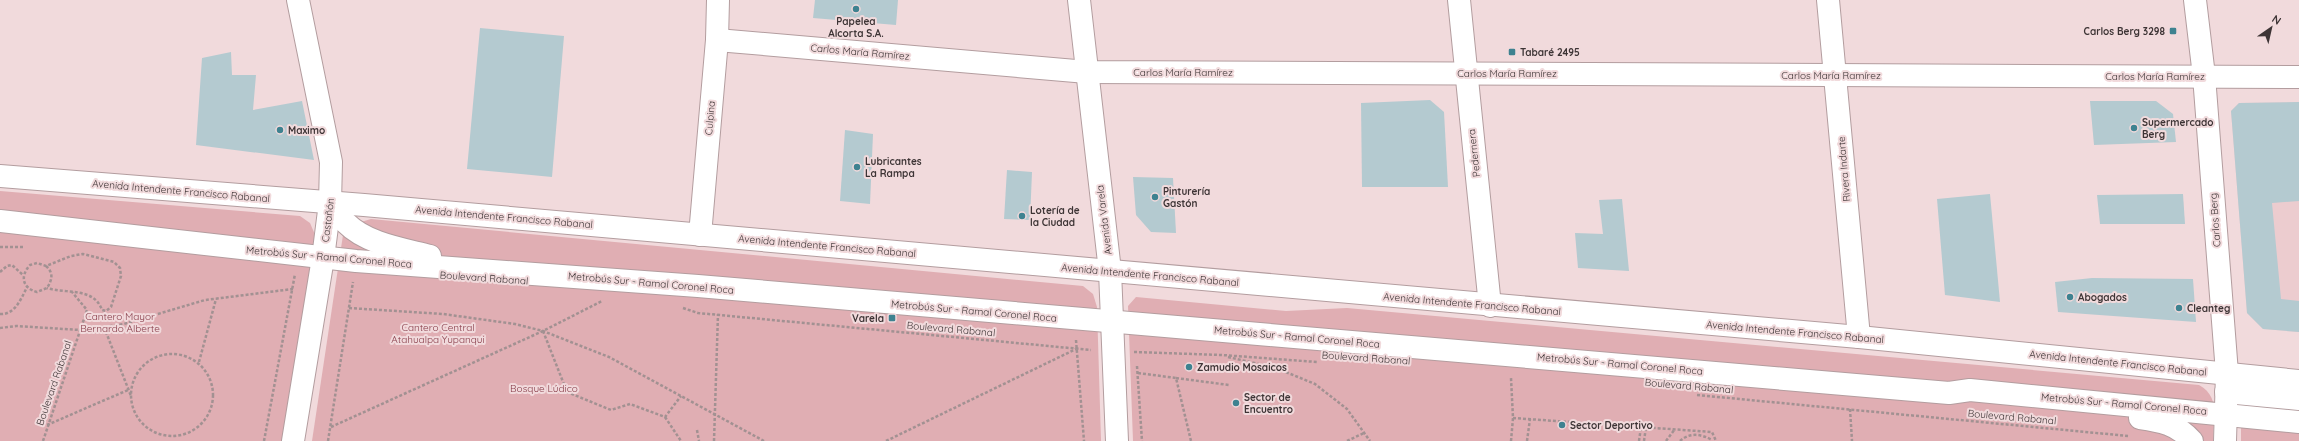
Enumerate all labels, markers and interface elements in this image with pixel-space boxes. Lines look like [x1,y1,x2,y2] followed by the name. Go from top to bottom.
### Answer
[851,4,861,14] marker: Papelea Alcorta S.A.
[2251,8,2291,48] north arrow
[2269,12,2284,28] text: N
[828,15,884,40] place label: Papelea Alcorta S.A.
[2084,25,2166,38] place label: Carlos Berg 3298
[2168,26,2178,36] marker: Carlos Berg 3298
[810,41,910,63] street label: Carlos María Ramírez
[1520,46,1580,59] place label: Tabaré 2495
[1507,47,1517,57] marker: Tabaré 2495
[1133,66,1233,79] street label: Carlos María Ramírez
[1457,67,1557,80] street label: Carlos María Ramírez
[1781,69,1881,82] street label: Carlos María Ramírez
[2105,70,2205,83] street label: Carlos María Ramírez
[702,100,718,136] street label: Culpina
[2142,116,2214,141] place label: Supermercado Berg
[2129,123,2139,133] marker: Supermercado Berg
[288,124,325,137] place label: Maximo
[275,125,285,135] marker: Maximo
[1465,128,1483,178] street label: Pedernera
[1835,135,1853,202] street label: Rivera Indarte
[865,155,922,180] place label: Lubricantes La Rampa
[852,162,862,172] marker: Lubricantes La Rampa
[92,177,270,205] street label: Avenida Intendente Francisco Rabanal
[1093,184,1115,256] street label: Avenida Varela
[1163,185,1210,210] place label: Pinturería Gastón
[1150,192,1160,202] marker: Pinturería Gastón
[2207,193,2223,247] street label: Carlos Berg
[319,197,337,243] street label: Castañón
[415,203,593,231] street label: Avenida Intendente Francisco Rabanal
[1030,204,1080,229] place label: Lotería de la Ciudad
[1017,211,1027,221] marker: Lotería de la Ciudad
[738,232,916,260] street label: Avenida Intendente Francisco Rabanal
[246,243,412,271] street label: Metrobús Sur - Ramal Coronel Roca
[1061,261,1239,289] street label: Avenida Intendente Francisco Rabanal
[439,268,529,288] street label: Boulevard Rabanal
[568,269,734,297] street label: Metrobús Sur - Ramal Coronel Roca
[1383,290,1561,318] street label: Avenida Intendente Francisco Rabanal
[2078,291,2127,304] place label: Abogados
[2065,292,2075,302] marker: Abogados
[891,297,1057,325] street label: Metrobús Sur - Ramal Coronel Roca
[2187,302,2230,315] place label: Cleanteg
[2174,303,2184,313] marker: Cleanteg
[80,310,160,335] park label: Cantero Mayor Bernardo Alberte
[852,312,884,325] place label: Varela
[887,313,897,323] marker: Varela
[1706,318,1884,346] street label: Avenida Intendente Francisco Rabanal
[906,319,996,339] street label: Boulevard Rabanal
[391,321,485,346] park label: Cantero Central Atahualpa Yupanqui
[1214,323,1380,351] street label: Metrobús Sur - Ramal Coronel Roca
[33,339,75,427] street label: Boulevard Rabanal
[2029,347,2207,379] street label: Avenida Intendente Francisco Rabanal
[1321,348,1411,368] street label: Boulevard Rabanal
[1537,350,1703,378] street label: Metrobús Sur - Ramal Coronel Roca
[1197,361,1287,374] place label: Zamudio Mosaicos
[1184,362,1194,372] marker: Zamudio Mosaicos
[1644,376,1734,396] street label: Boulevard Rabanal
[510,382,578,395] park label: Bosque Lúdico
[2041,390,2207,418] street label: Metrobús Sur - Ramal Coronel Roca
[1244,391,1293,416] place label: Sector de Encuentro
[1231,398,1241,408] marker: Sector de Encuentro
[1967,407,2057,427] street label: Boulevard Rabanal
[1570,419,1653,432] place label: Sector Deportivo
[1557,420,1567,430] marker: Sector Deportivo

